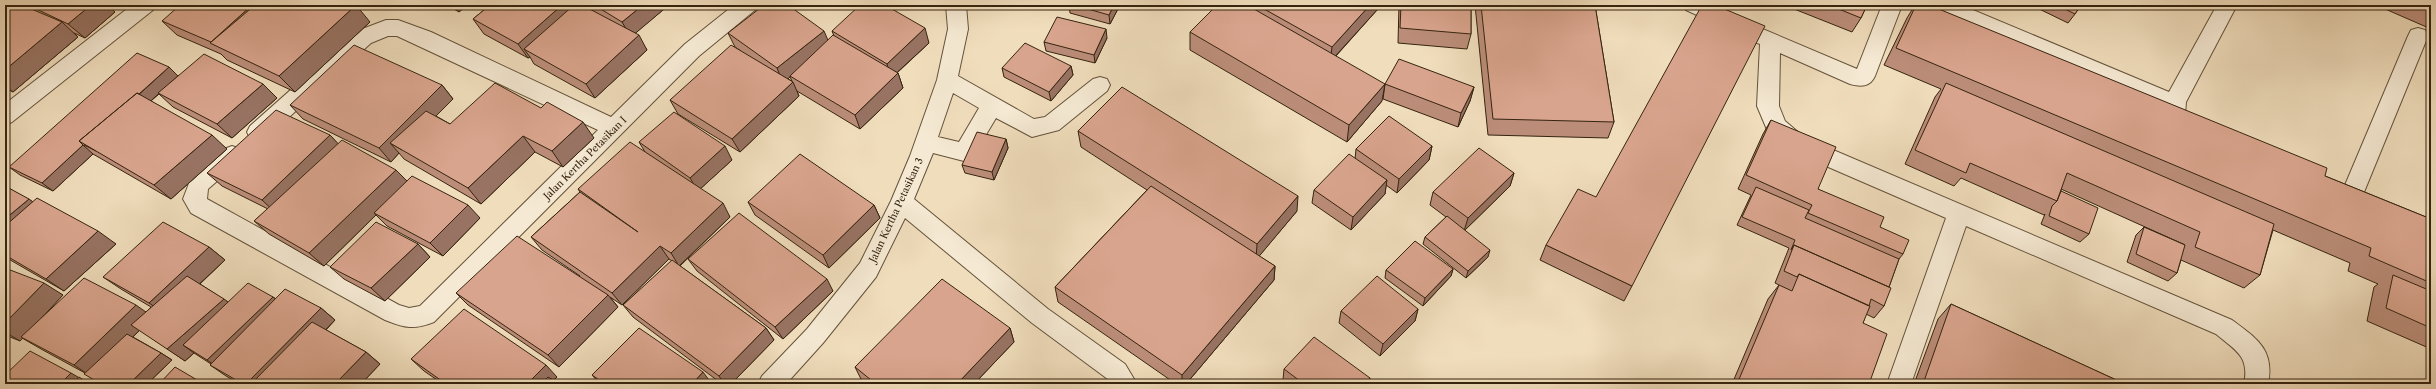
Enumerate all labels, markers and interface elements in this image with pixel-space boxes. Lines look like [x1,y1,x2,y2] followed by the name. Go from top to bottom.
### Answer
[539,113,630,204] street label: Jalan Kertha Petasikan I
[865,155,926,266] street label: Jalan Kertha Petasikan 3

